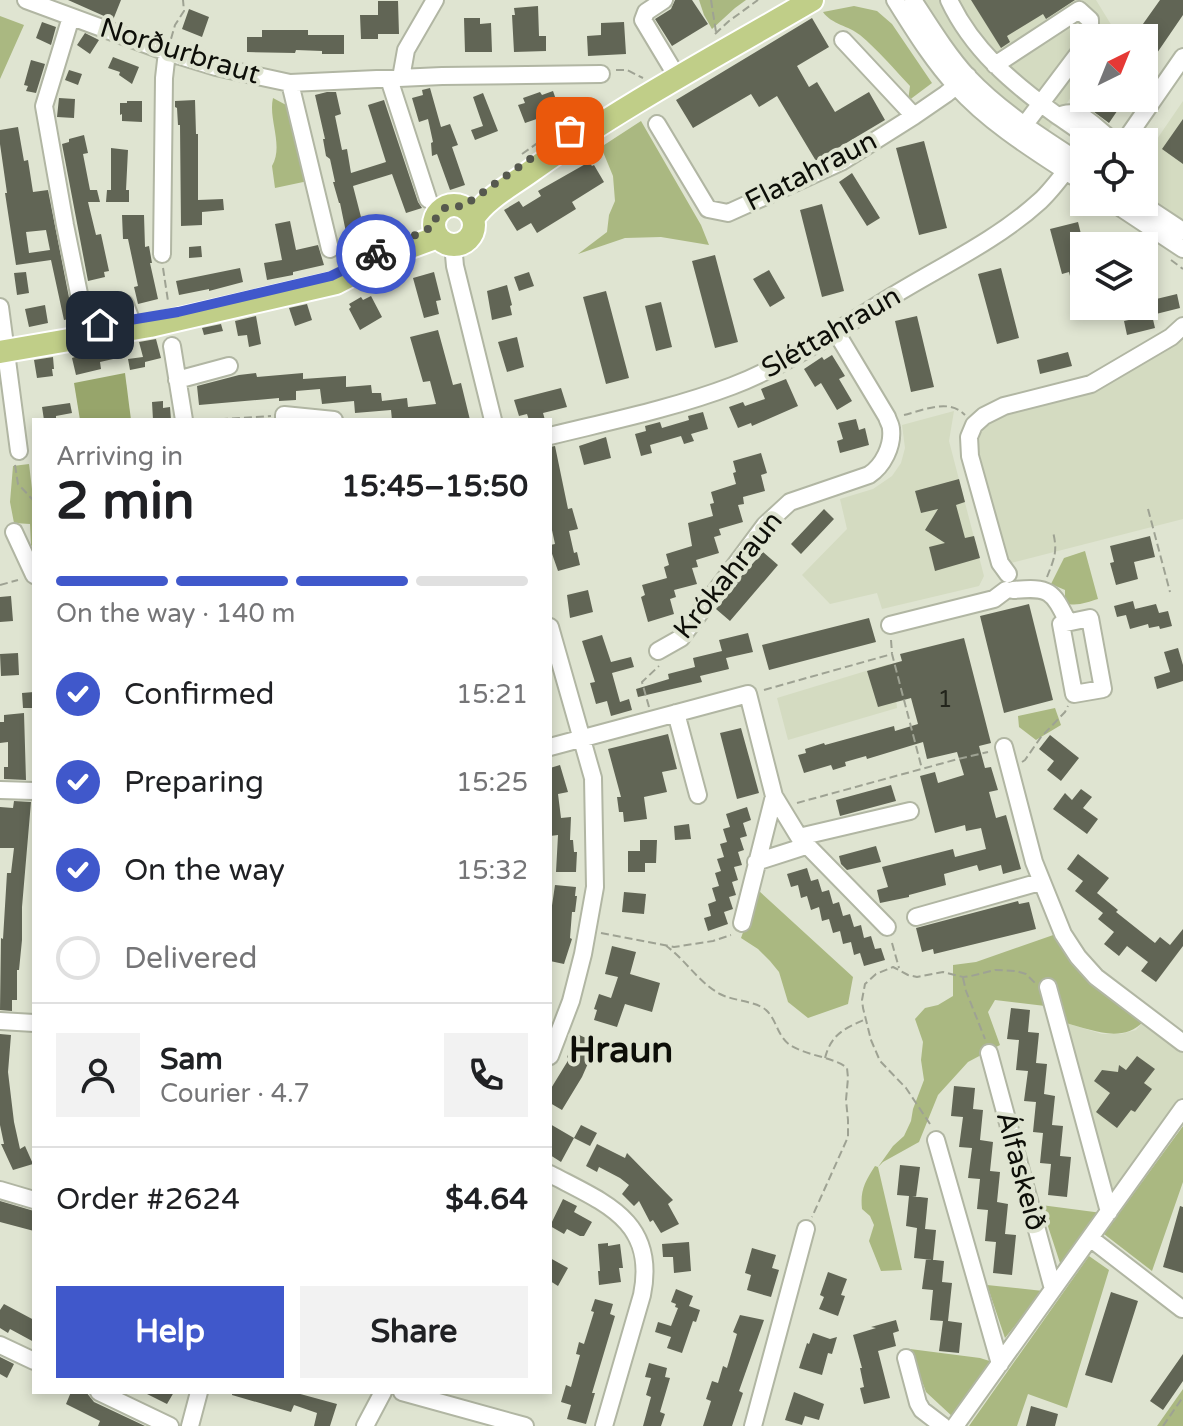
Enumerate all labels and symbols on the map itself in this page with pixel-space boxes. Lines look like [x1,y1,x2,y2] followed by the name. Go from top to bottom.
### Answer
[96,11,264,92] street label: Norðurbraut
[1070,24,1158,112] north arrow
[536,97,604,165] pin
[740,123,882,219] street label: Flatahraun
[336,214,416,294] courier
[756,279,906,385] street label: Sléttahraun
[66,291,134,359] pin
[666,504,790,646] street label: Krókahraun
[937,685,953,714] house number: 1
[569,1029,673,1072] district label: Hraun
[989,1108,1053,1234] street label: Álfaskeið

